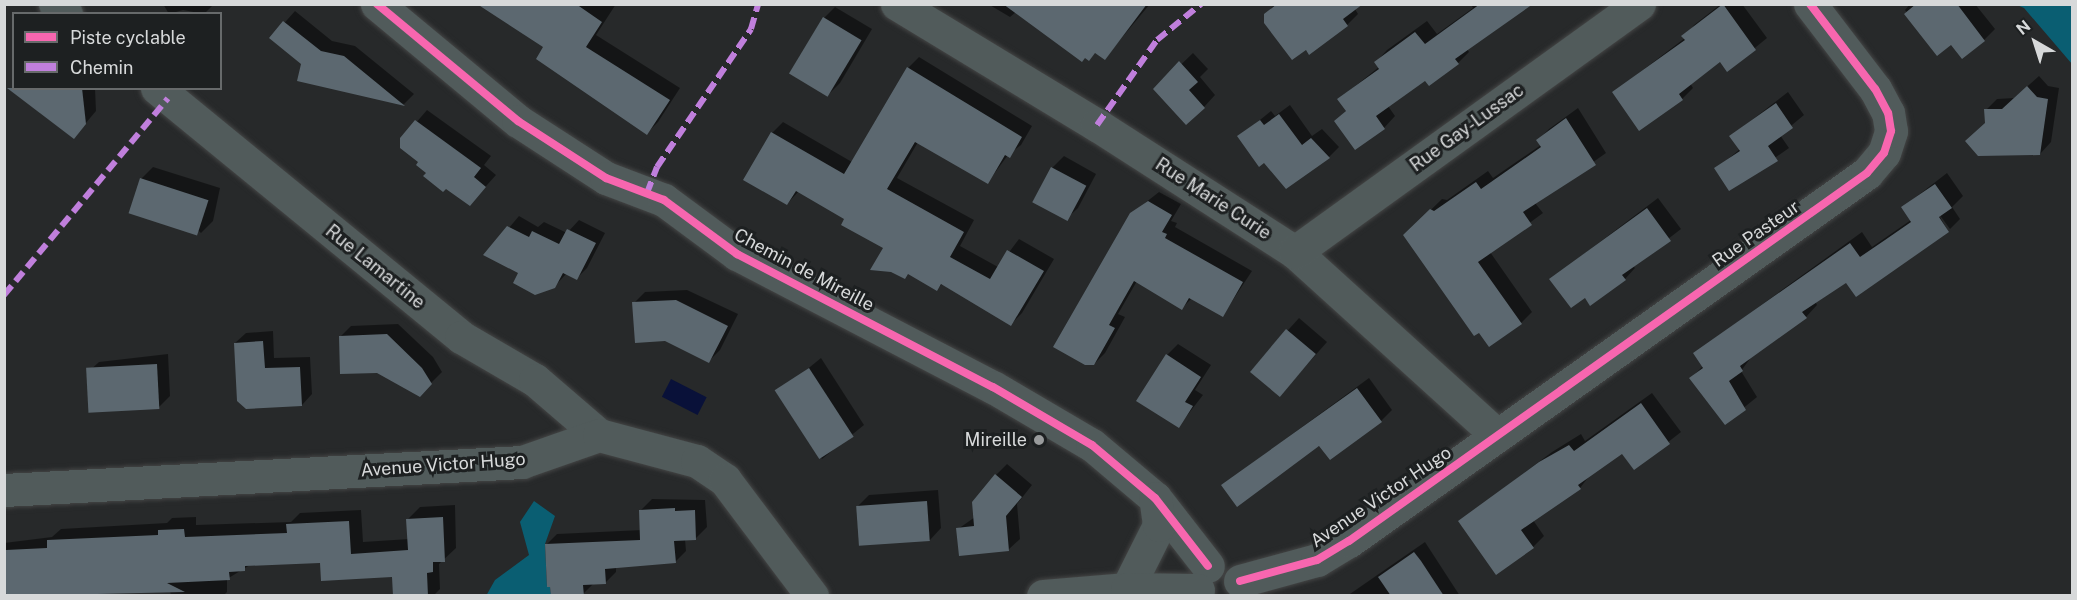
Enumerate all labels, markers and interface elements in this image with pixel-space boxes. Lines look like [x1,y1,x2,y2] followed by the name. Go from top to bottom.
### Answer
[12,12,222,90] legend
[2005,12,2065,72] north arrow
[2013,16,2034,39] text: N
[70,27,186,48] text: Piste cyclable
[70,57,134,78] text: Chemin
[1406,80,1528,176] street label: Rue Gay-Lussac
[1151,154,1275,244] street label: Rue Marie Curie
[1708,196,1804,272] street label: Rue Pasteur
[321,220,429,314] street label: Rue Lamartine
[730,224,878,316] street label: Chemin de Mireille
[964,429,1027,451] place label: Mireille
[1032,433,1046,447] marker: Mireille
[1306,442,1456,552] street label: Avenue Victor Hugo
[360,448,526,482] street label: Avenue Victor Hugo

